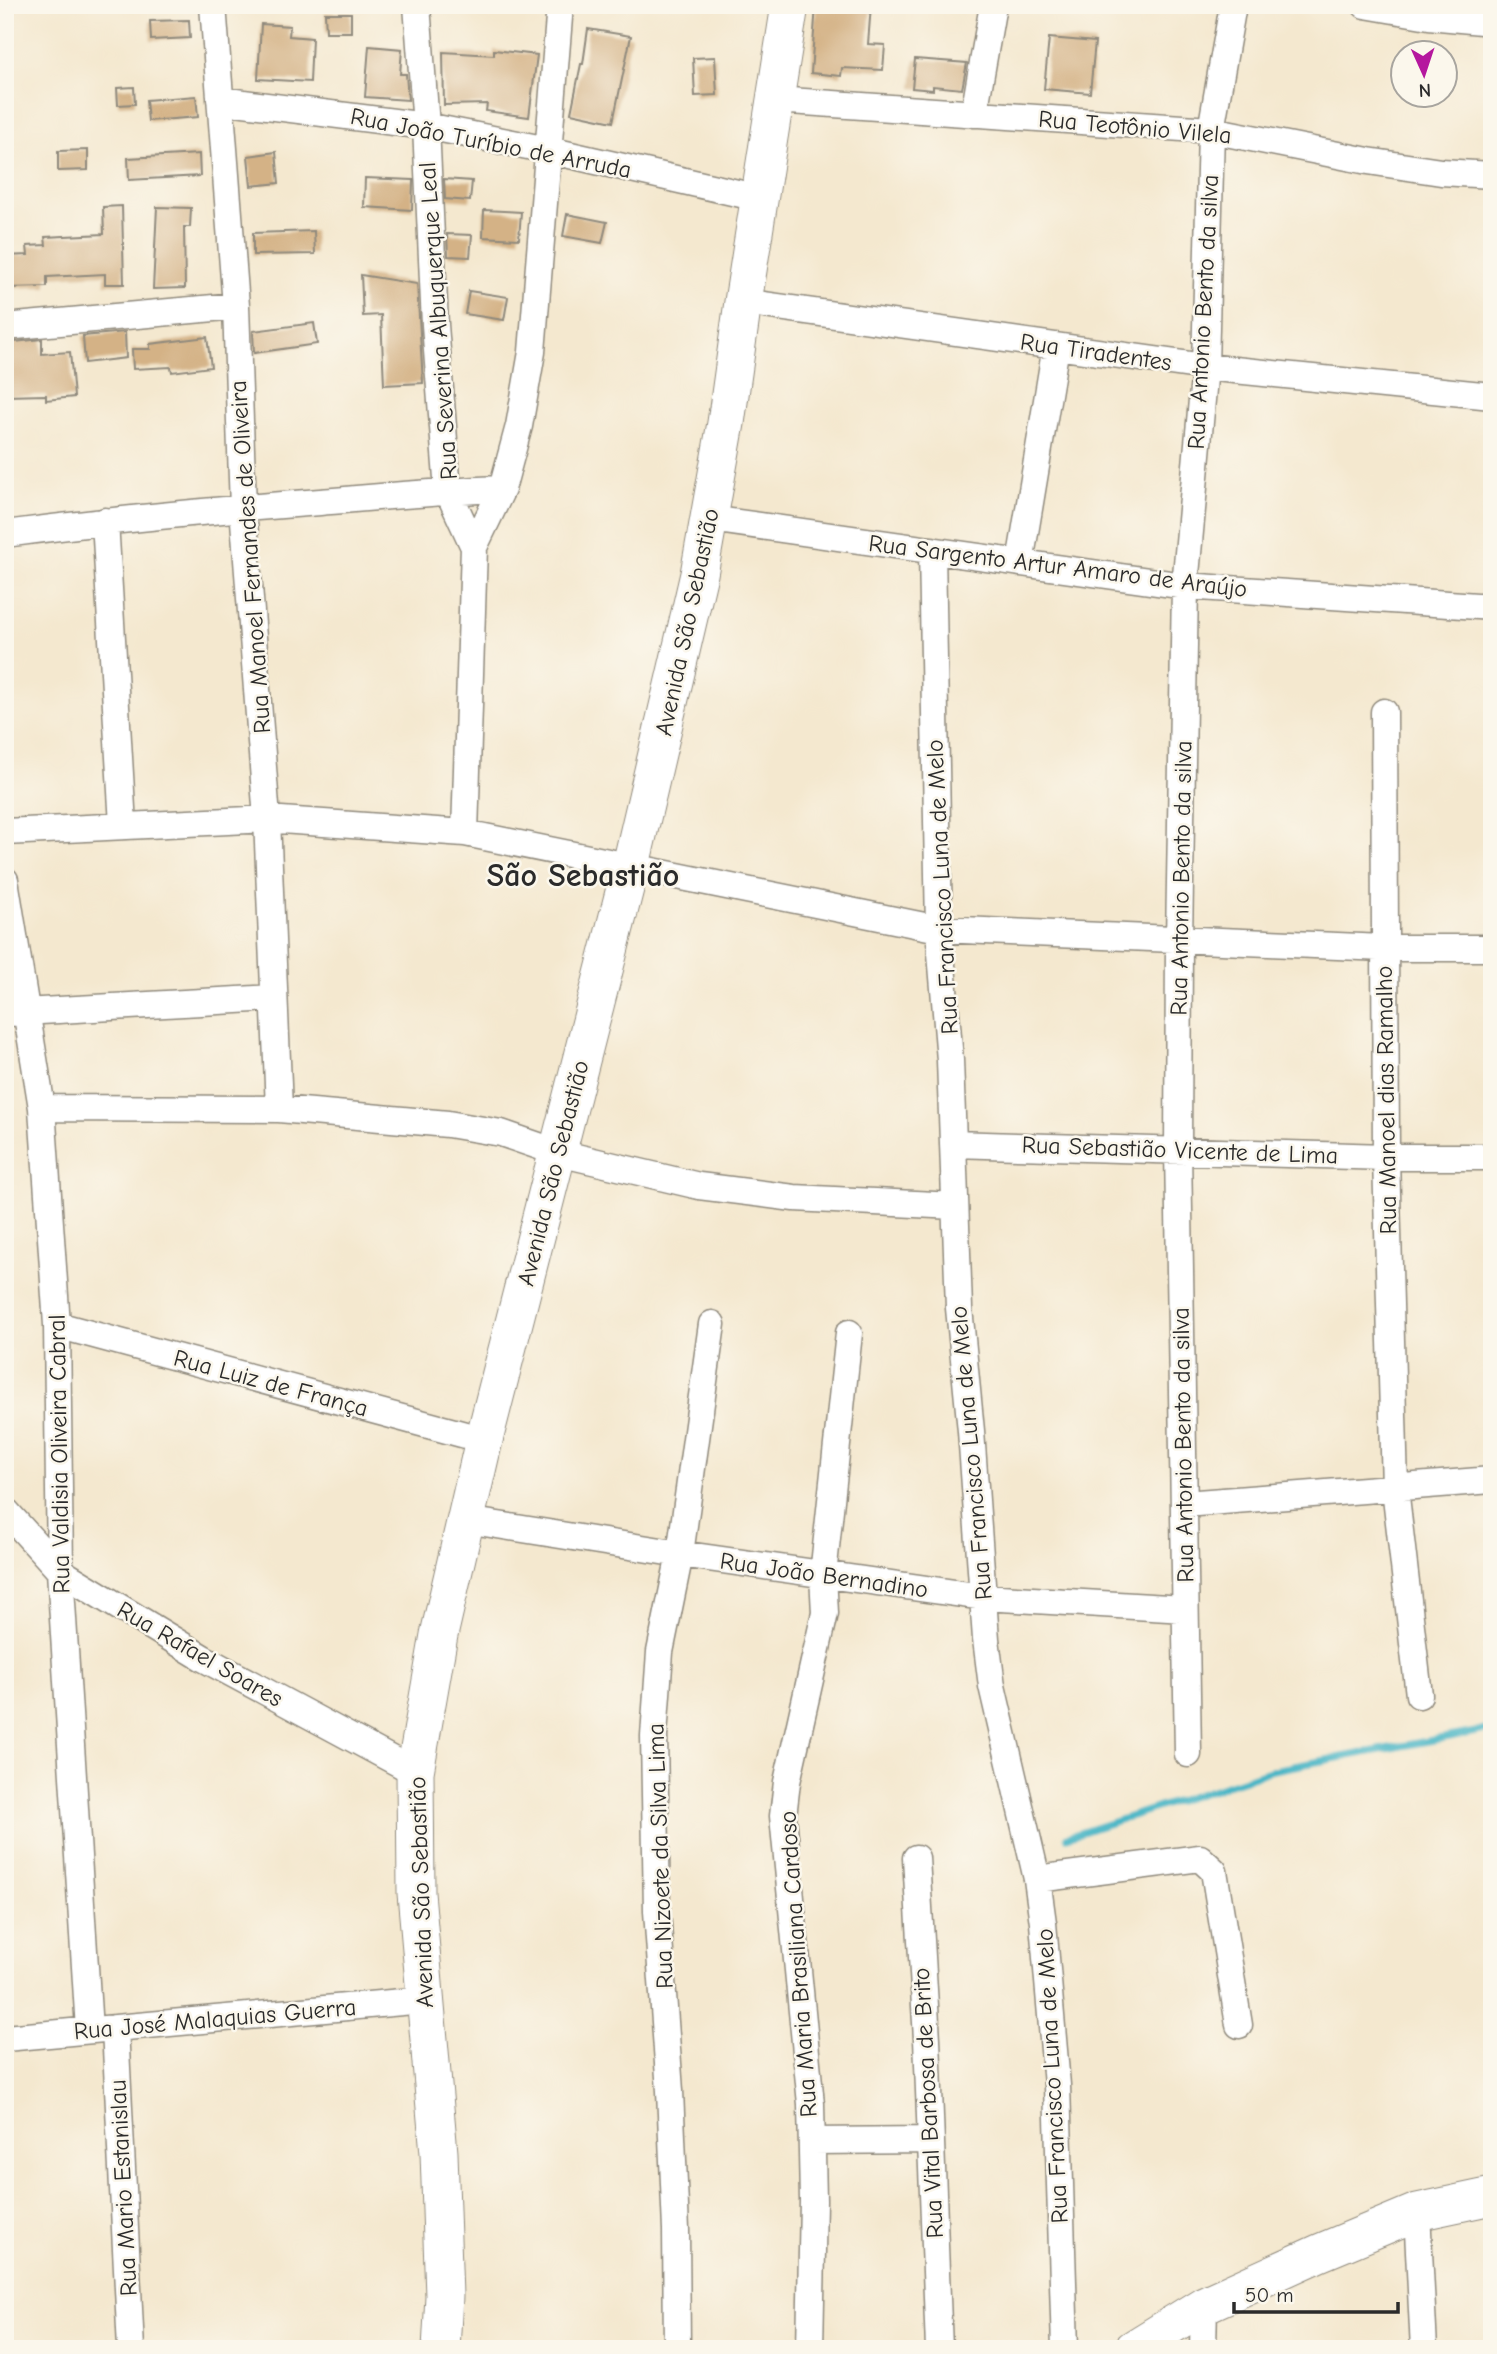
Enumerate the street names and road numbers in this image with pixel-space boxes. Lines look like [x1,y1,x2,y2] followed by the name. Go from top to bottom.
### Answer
[348,102,634,184] street label: Rua João Turíbio de Arruda
[1037,105,1233,149] street label: Rua Teotônio Vilela
[413,161,463,481] street label: Rua Severina Albuquerque Leal
[1182,174,1224,450] street label: Rua Antonio Bento da silva
[1018,328,1174,376] street label: Rua Tiradentes
[224,380,276,734] street label: Rua Manoel Fernandes de Oliveira
[649,506,725,738] street label: Avenida São Sebastião
[867,529,1249,603] street label: Rua Sargento Artur Amaro de Araújo
[920,739,964,1035] street label: Rua Francisco Luna de Melo
[1165,740,1197,1016] street label: Rua Antonio Bento da silva
[1370,965,1402,1235] street label: Rua Manoel dias Ramalho
[511,1057,595,1289] street label: Avenida São Sebastião
[1021,1130,1339,1170] street label: Rua Sebastião Vicente de Lima
[944,1305,998,1601] street label: Rua Francisco Luna de Melo
[1167,1307,1199,1583] street label: Rua Antonio Bento da silva
[43,1314,75,1594] street label: Rua Valdisia Oliveira Cabral
[171,1344,371,1422] street label: Rua Luiz de França
[718,1547,930,1603] street label: Rua João Bernadino
[112,1595,288,1713] street label: Rua Rafael Soares
[641,1723,679,1989] street label: Rua Nizoete da Silva Lima
[403,1776,439,2008] street label: Avenida São Sebastião
[773,1810,823,2118] street label: Rua Maria Brasiliana Cardoso
[1030,1928,1074,2224] street label: Rua Francisco Luna de Melo
[907,1967,949,2239] street label: Rua Vital Barbosa de Brito
[73,1993,357,2045] street label: Rua José Malaquias Guerra
[103,2079,143,2297] street label: Rua Mario Estanislau

